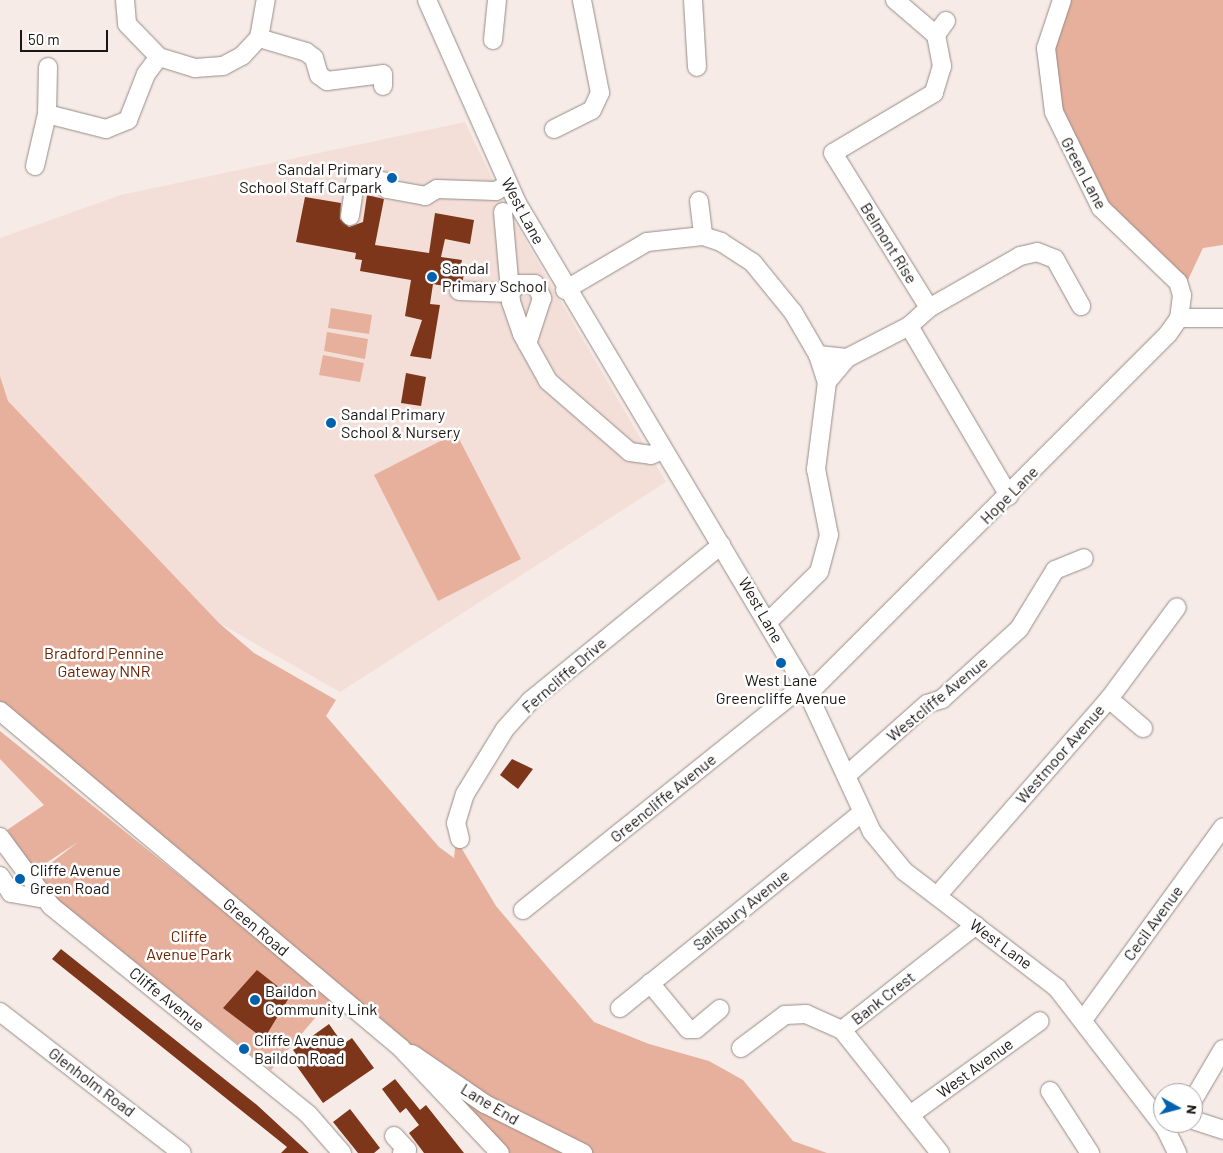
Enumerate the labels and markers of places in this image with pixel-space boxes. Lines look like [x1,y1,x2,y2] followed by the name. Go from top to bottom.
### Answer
[239,159,382,197] place label: Sandal Primary School Staff Carpark
[386,172,398,184] marker: Sandal Primary School Staff Carpark
[442,258,547,296] place label: Sandal Primary School
[426,271,438,283] marker: Sandal Primary School
[341,404,460,442] place label: Sandal Primary School & Nursery
[325,417,337,429] marker: Sandal Primary School & Nursery
[775,657,787,669] marker: West Lane Greencliffe Avenue
[716,670,846,708] place label: West Lane Greencliffe Avenue
[30,860,121,898] place label: Cliffe Avenue Green Road
[14,873,26,885] marker: Cliffe Avenue Green Road
[265,981,377,1019] place label: Baildon Community Link
[249,994,261,1006] marker: Baildon Community Link
[254,1030,345,1068] place label: Cliffe Avenue Baildon Road
[238,1043,250,1055] marker: Cliffe Avenue Baildon Road

